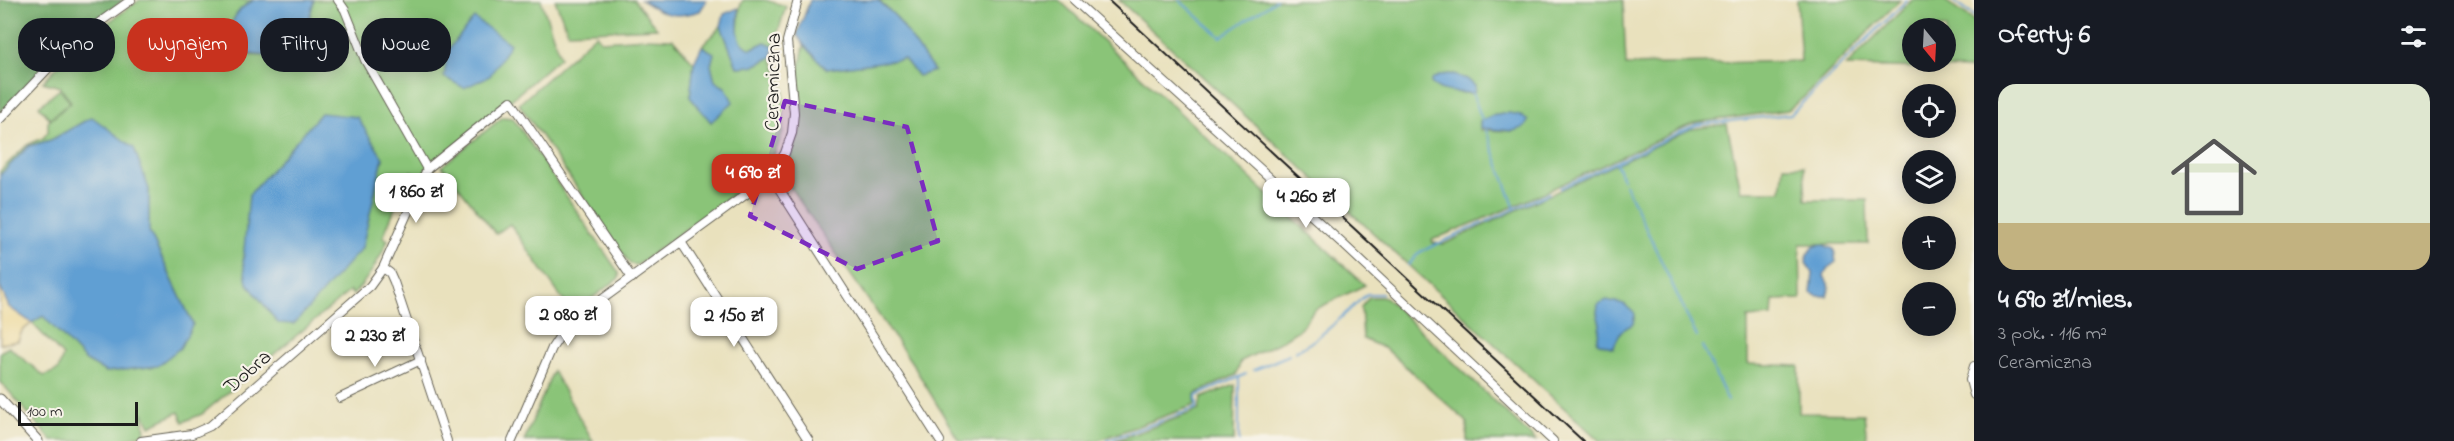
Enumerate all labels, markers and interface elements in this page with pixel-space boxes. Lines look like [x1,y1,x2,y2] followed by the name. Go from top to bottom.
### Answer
[1998,17,2090,55] text: Oferty: 6
[18,18,115,72] chip: Kupno
[127,18,248,72] chip: Wynajem
[260,18,349,72] chip: Filtry
[361,18,451,72] chip: Nowe
[1902,18,1956,72] north arrow
[1902,18,1956,336] map controls
[2397,20,2430,53] icon: filters
[758,32,790,132] street label: Ceramiczna
[1902,84,1956,138] button: locate
[2160,123,2268,231] icon: home
[1902,150,1956,204] button: layers
[691,154,815,205] pin: 4 690 zł
[726,159,780,188] text: 4 690 zł
[354,173,478,224] pin: 1 860 zł
[389,178,443,207] text: 1 860 zł
[1244,178,1368,229] pin: 4 260 zł
[1277,183,1335,212] text: 4 260 zł
[1902,216,1956,270] button: +
[1902,282,1956,336] button: −
[1998,282,2132,320] text: 4 690 zł/mies.
[506,296,630,347] pin: 2 080 zł
[672,297,796,348] pin: 2 150 zł
[539,301,597,330] text: 2 080 zł
[704,302,764,331] text: 2 150 zł
[313,317,437,368] pin: 2 230 zł
[1998,320,2107,349] text: 3 pok. · 116 m²
[345,322,405,351] text: 2 230 zł
[217,343,279,402] street label: Dobra
[1998,349,2092,378] text: Ceramiczna
[18,399,138,426] scale bar
[27,400,62,424] text: 100 m

